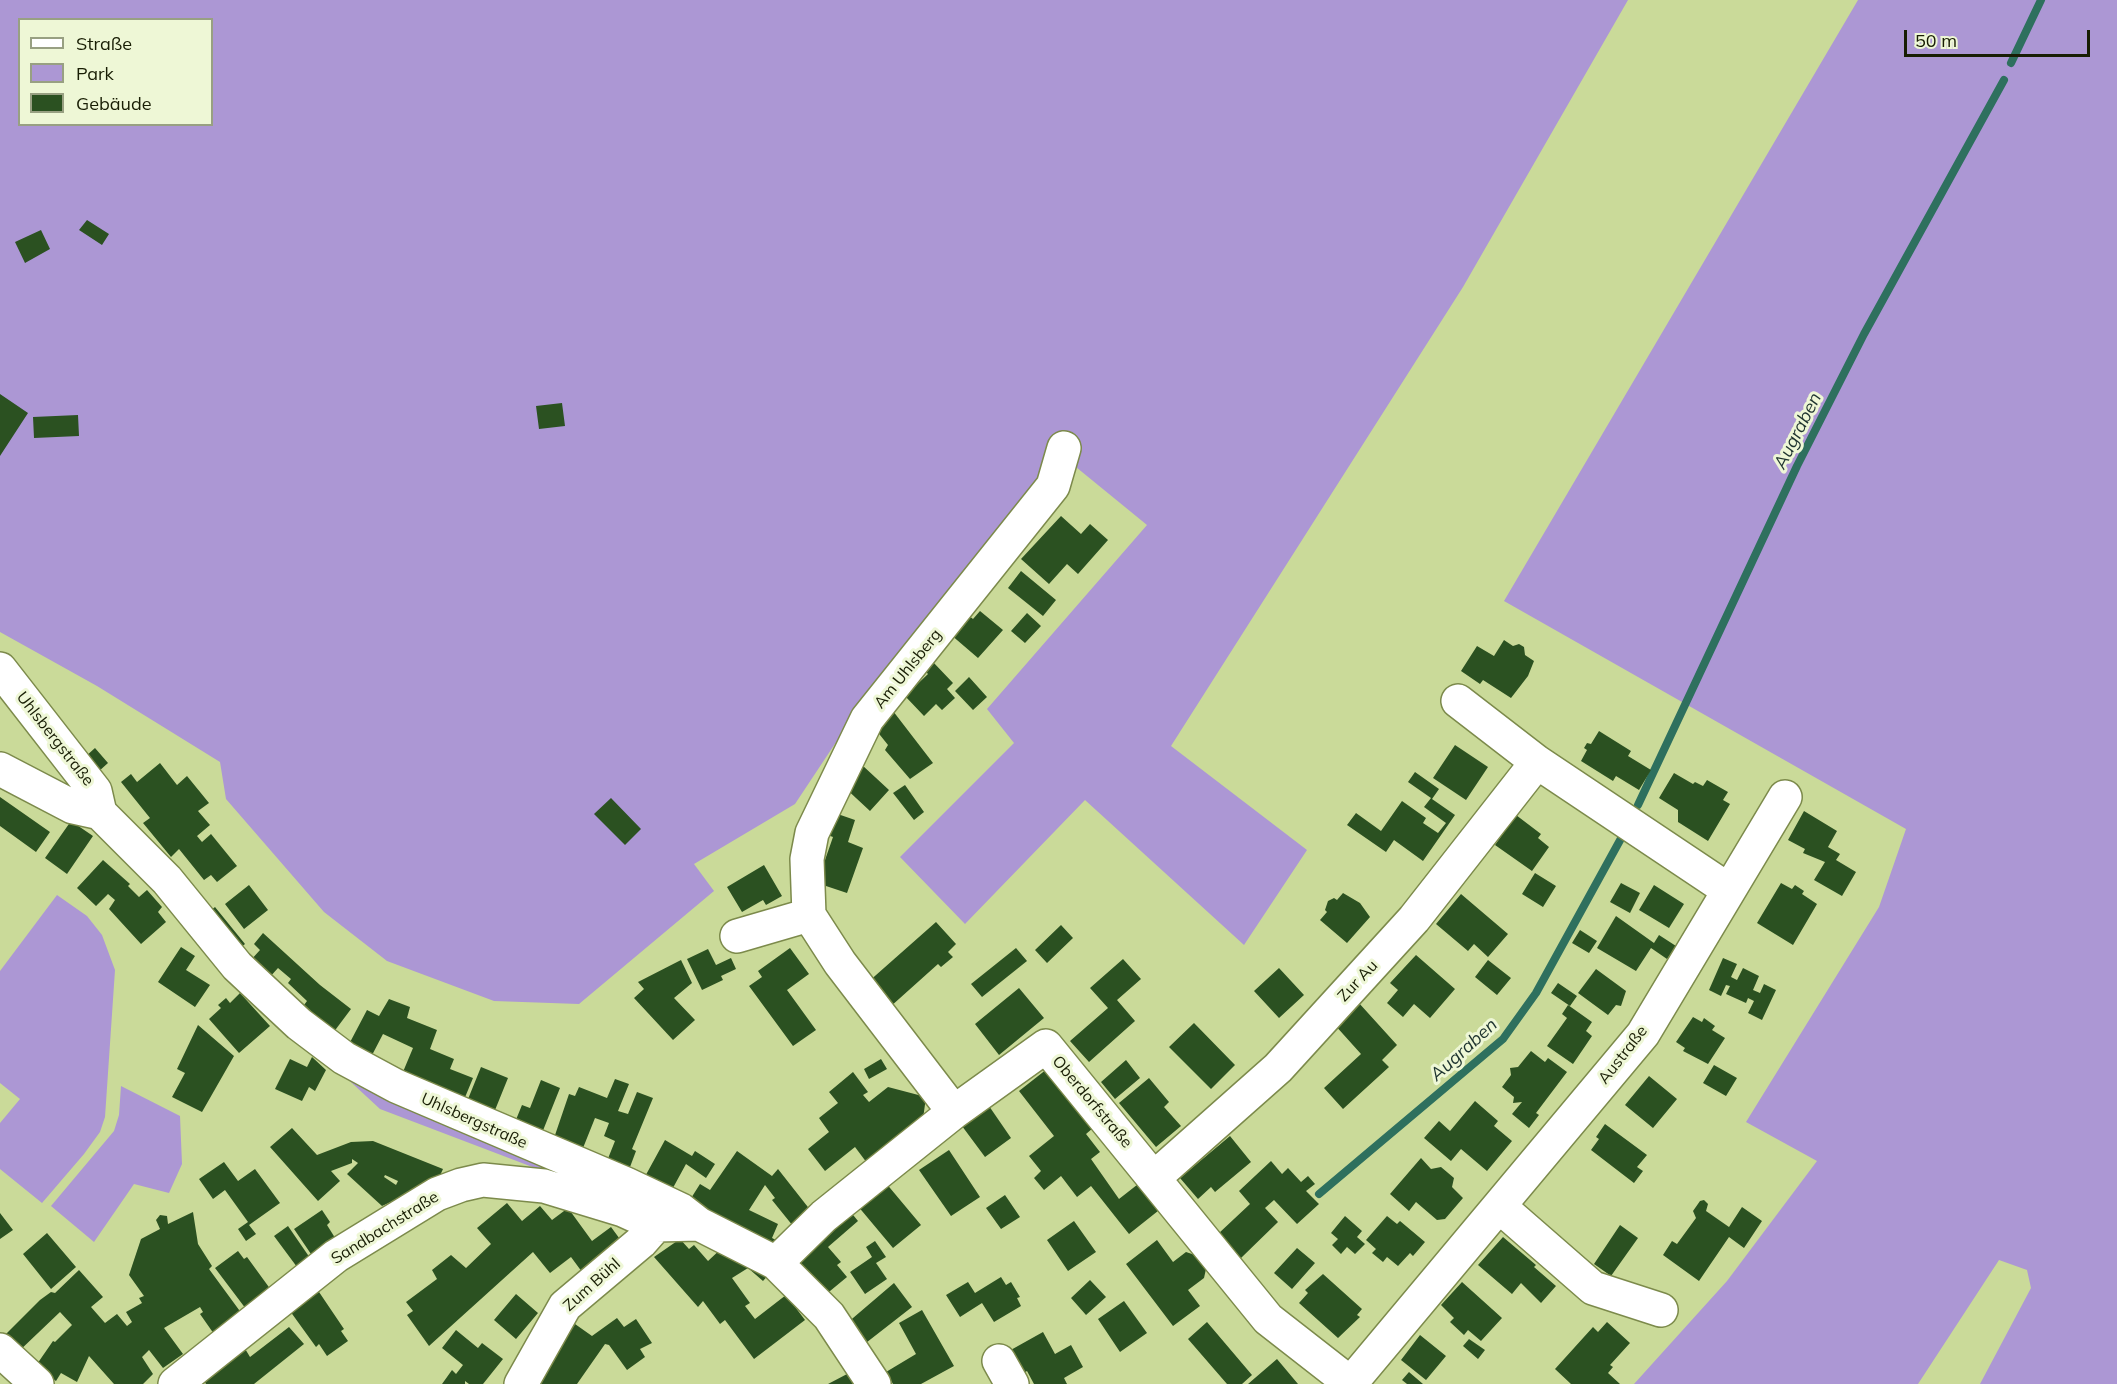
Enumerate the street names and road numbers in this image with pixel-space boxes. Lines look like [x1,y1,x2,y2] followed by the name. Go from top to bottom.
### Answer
[870,625,946,713] street label: Am Uhlsberg
[12,688,98,790] street label: Uhlsbergstraße
[1334,956,1382,1006] street label: Zur Au
[1594,1022,1652,1088] street label: Austraße
[1048,1052,1136,1152] street label: Oberdorfstraße
[418,1089,530,1153] street label: Uhlsbergstraße
[328,1187,442,1269] street label: Sandbachstraße
[560,1254,624,1316] street label: Zum Bühl

